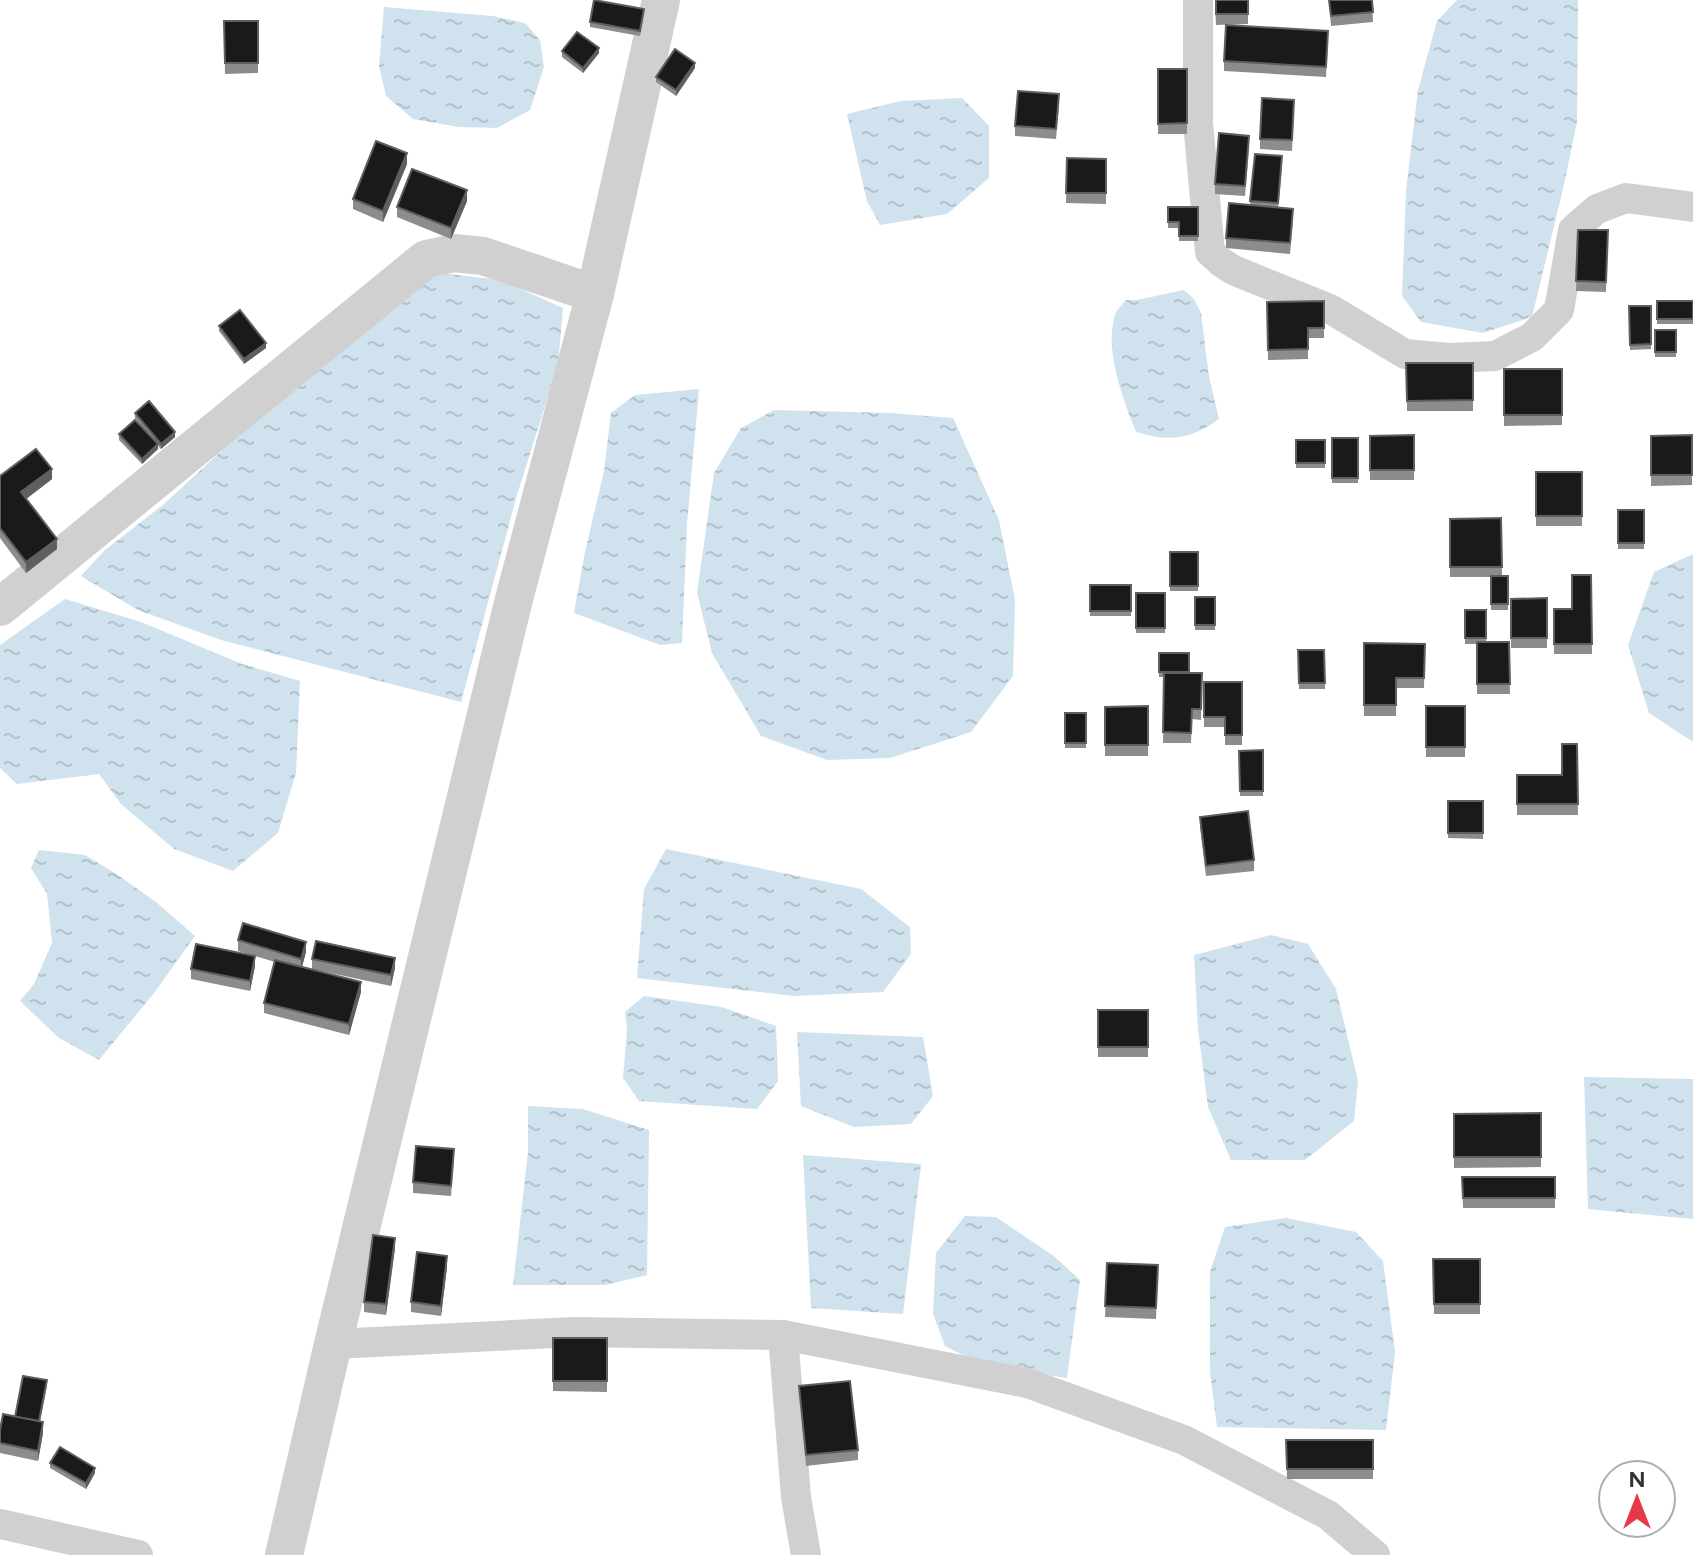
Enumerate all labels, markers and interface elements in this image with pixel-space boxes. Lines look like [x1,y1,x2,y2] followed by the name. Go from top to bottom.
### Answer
[1597,1459,1677,1539] north arrow
[1628,1466,1646,1493] text: N

